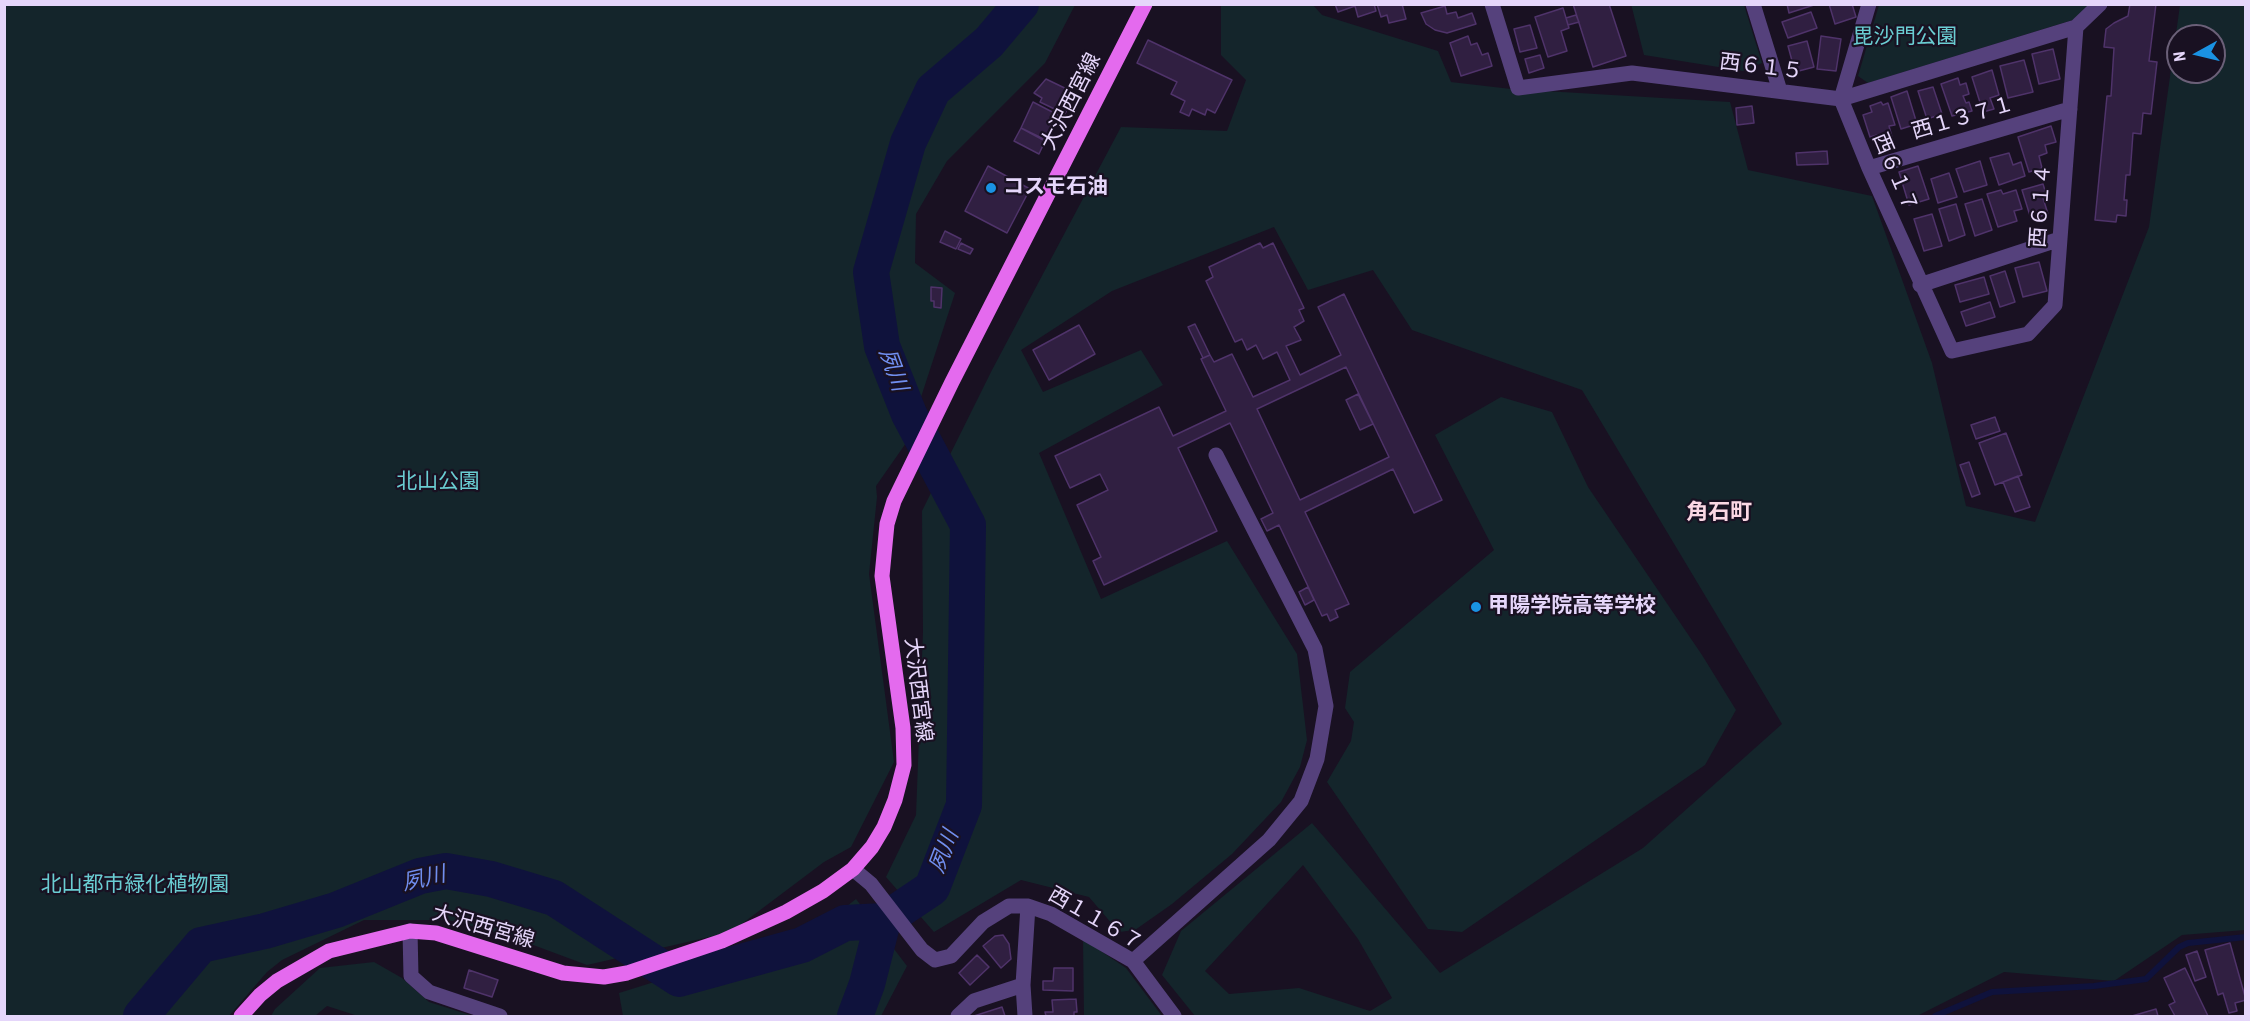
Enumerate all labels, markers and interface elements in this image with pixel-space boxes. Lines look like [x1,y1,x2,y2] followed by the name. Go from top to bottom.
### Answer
[2166,24,2226,84] north arrow
[1853,25,1957,51] park label: 毘沙門公園
[1037,50,1107,154] street label: 大沢西宮線
[1718,50,1804,86] street label: 西６１５
[2170,50,2190,62] text: N
[1909,92,2017,146] street label: 西１３７１
[1866,129,1922,217] street label: 西６１７
[2027,163,2057,249] street label: 西６１４
[1003,175,1108,201] place label: コスモ石油
[984,181,998,195] marker: コスモ石油
[872,345,912,395] water label: 夙川
[396,470,480,496] park label: 北山公園
[1686,500,1752,526] district label: 角石町
[1488,594,1656,620] place label: 甲陽学院高等学校
[1469,600,1483,614] marker: 甲陽学院高等学校
[898,636,936,744] street label: 大沢西宮線
[925,827,965,877] water label: 夙川
[400,862,448,898] water label: 夙川
[41,873,229,899] park label: 北山都市緑化植物園
[1043,883,1147,957] street label: 西１１６７
[429,901,537,955] street label: 大沢西宮線

